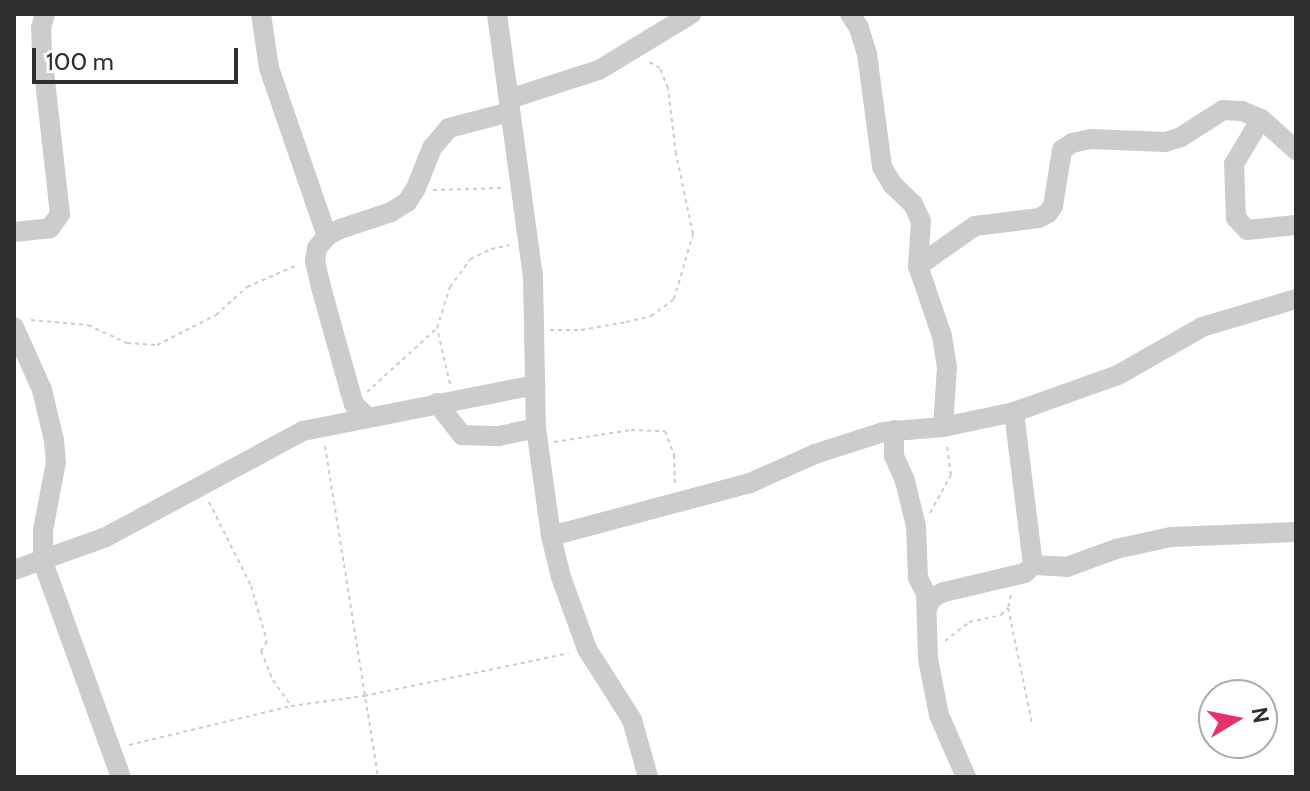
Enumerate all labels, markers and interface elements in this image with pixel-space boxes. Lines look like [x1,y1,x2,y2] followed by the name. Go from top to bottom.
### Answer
[36,32,242,82] scale bar
[46,47,114,76] text: 100 m
[1198,679,1278,759] north arrow
[1246,705,1275,725] text: N

